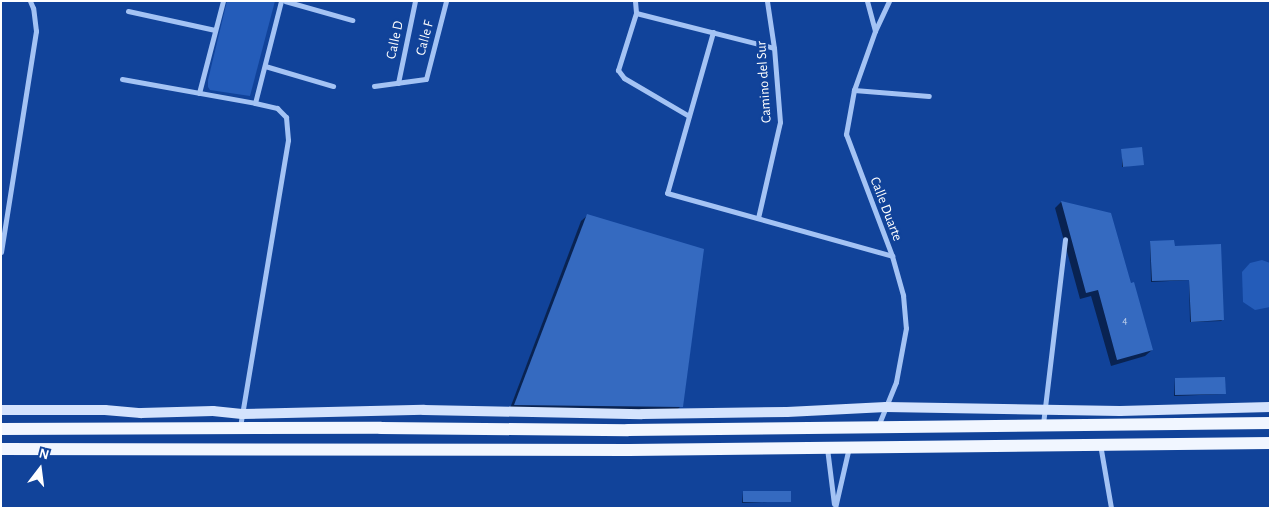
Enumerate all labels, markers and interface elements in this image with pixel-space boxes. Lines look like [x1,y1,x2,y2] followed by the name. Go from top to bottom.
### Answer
[383,19,407,61] street label: Calle D
[412,19,438,57] street label: Calle F
[753,40,775,124] street label: Camino del Sur
[866,175,906,243] street label: Calle Duarte
[1122,314,1128,328] house number: 4
[15,444,65,494] north arrow
[37,446,50,463] text: N

